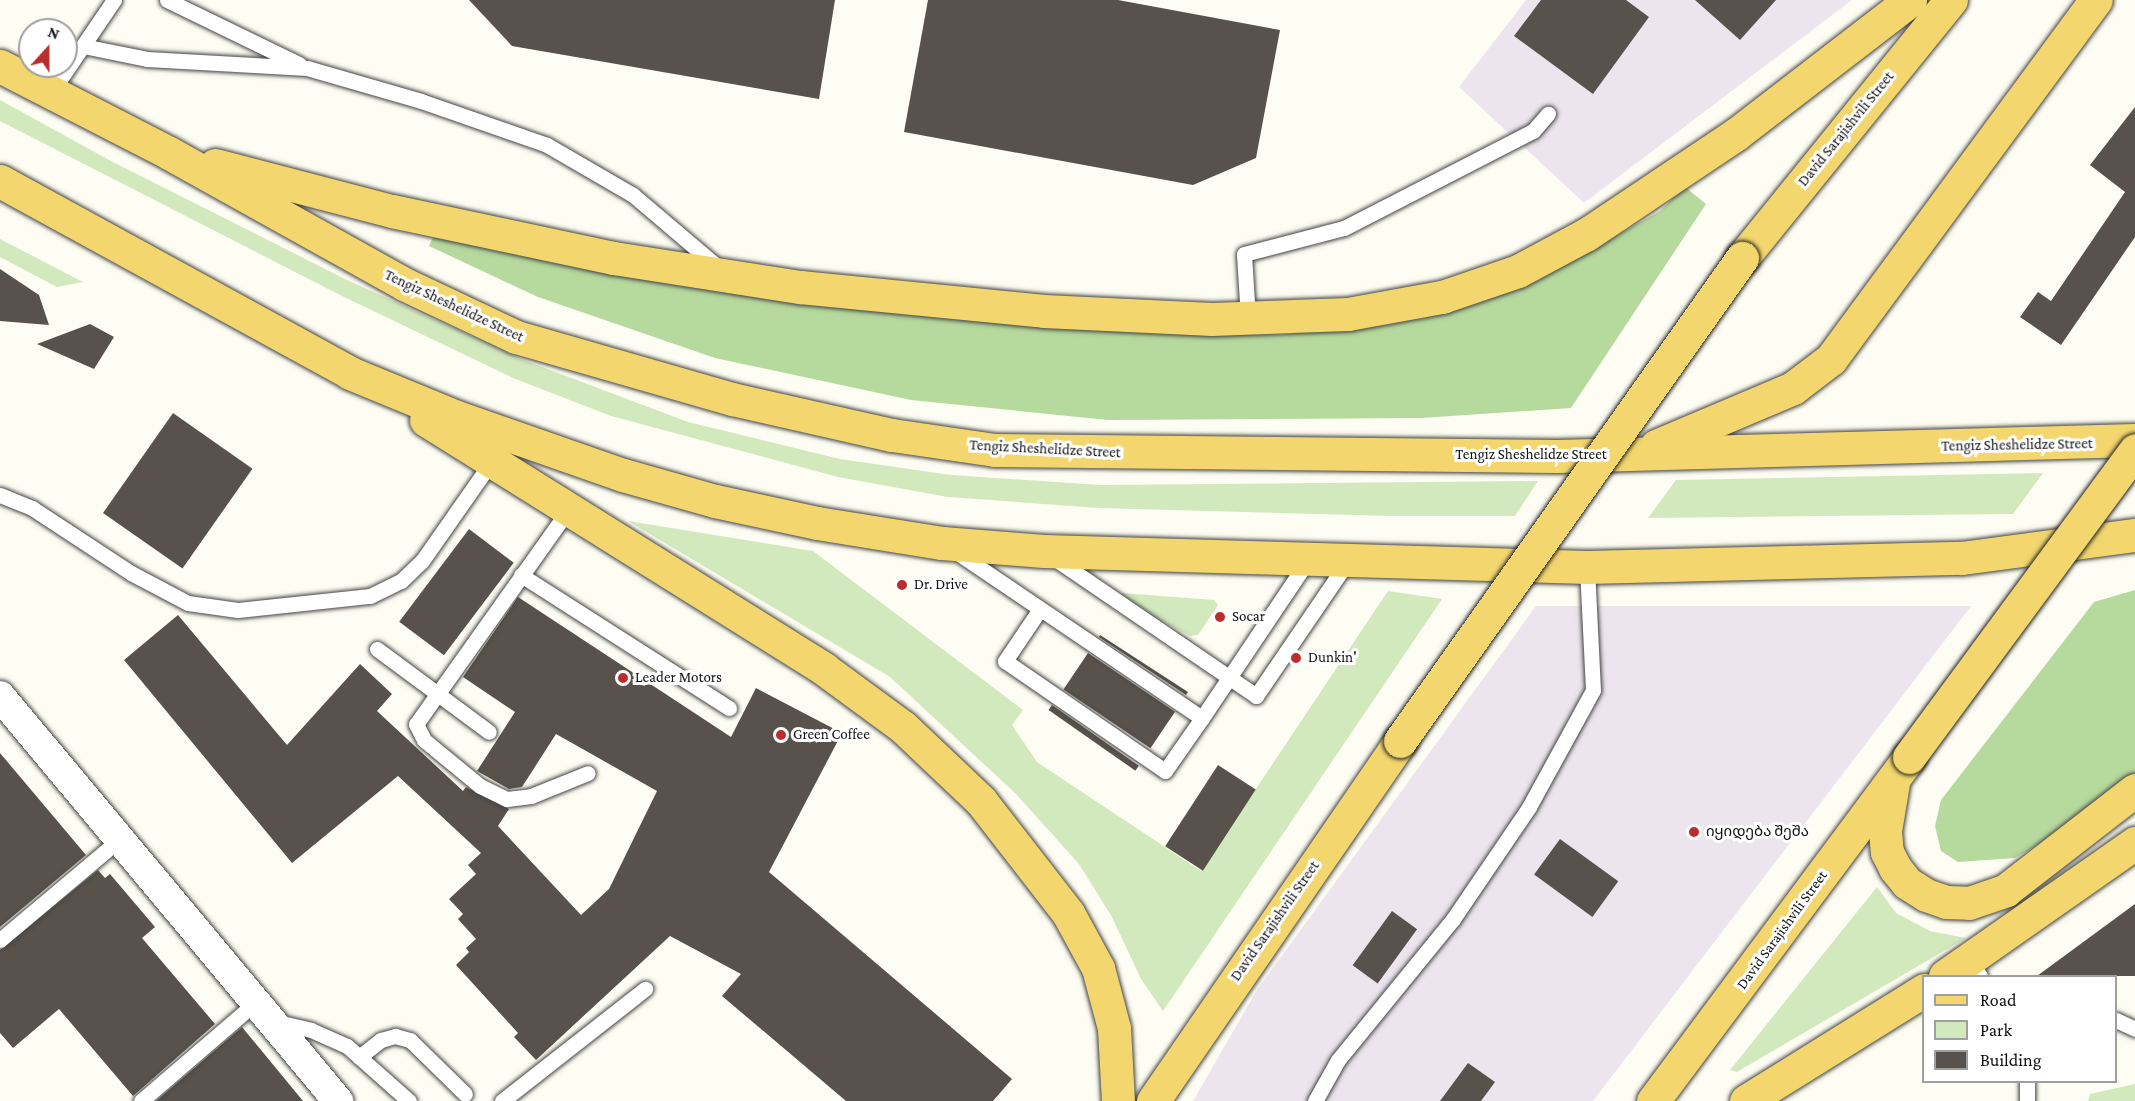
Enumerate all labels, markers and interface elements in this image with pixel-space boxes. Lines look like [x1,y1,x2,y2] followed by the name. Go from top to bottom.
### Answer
[18,18,78,78] north arrow
[46,23,62,42] text: N
[1794,68,1898,190] street label: David Sarajishvili Street
[382,266,526,346] street label: Tengiz Sheshelidze Street
[1941,435,2093,455] street label: Tengiz Sheshelidze Street
[969,436,1121,462] street label: Tengiz Sheshelidze Street
[1455,446,1607,464] street label: Tengiz Sheshelidze Street
[914,576,968,594] place label: Dr. Drive
[895,578,909,592] marker: Dr. Drive
[1232,608,1265,626] place label: Socar
[1213,610,1227,624] marker: Socar
[1308,649,1357,667] place label: Dunkin'
[1289,651,1303,665] marker: Dunkin'
[635,669,722,687] place label: Leader Motors
[616,671,630,685] marker: Leader Motors
[793,726,870,744] place label: Green Coffee
[774,728,788,742] marker: Green Coffee
[1706,823,1809,841] place label: იყიდება შეშა
[1687,825,1701,839] marker: იყიდება შეშა
[1227,857,1323,985] street label: David Sarajishvili Street
[1733,867,1831,993] street label: David Sarajishvili Street
[1922,975,2117,1083] legend
[1980,990,2017,1010] text: Road
[1980,1020,2012,1040] text: Park
[1980,1050,2041,1070] text: Building

